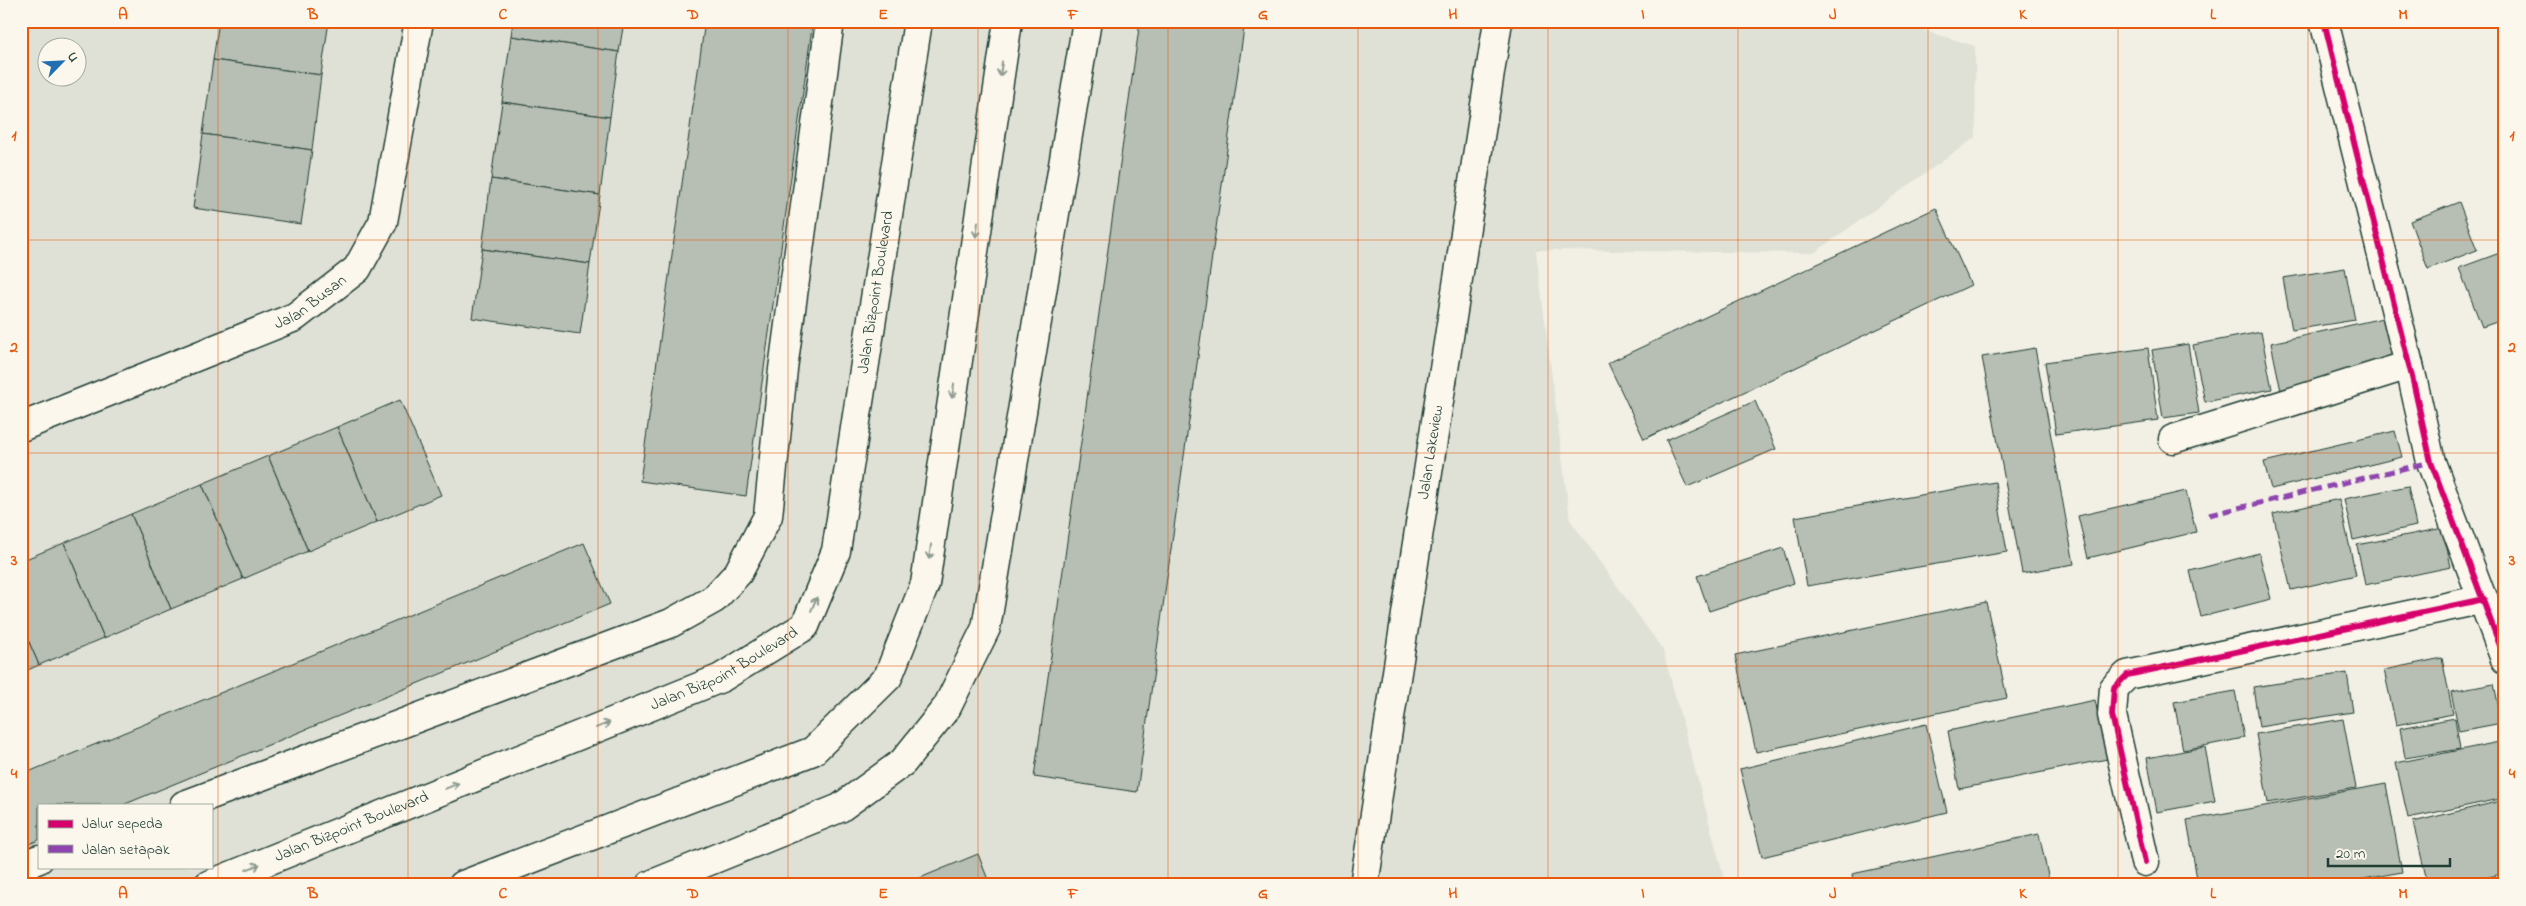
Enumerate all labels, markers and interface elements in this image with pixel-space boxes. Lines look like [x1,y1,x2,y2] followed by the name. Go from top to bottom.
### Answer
[118,3,128,27] text: A
[307,3,319,27] text: B
[499,3,508,27] text: C
[686,3,699,27] text: D
[878,3,888,27] text: E
[1067,3,1079,27] text: F
[1258,3,1268,27] text: G
[1448,3,1458,27] text: H
[1641,3,1645,27] text: I
[1829,3,1837,27] text: J
[2019,3,2028,27] text: K
[2210,3,2217,27] text: L
[2398,3,2408,27] text: M
[38,38,88,88] north arrow
[61,49,84,66] text: U
[996,61,1006,77] one-way arrow
[11,124,17,148] text: 1
[2509,124,2515,148] text: 1
[852,209,900,375] street label: Jalan Bizpoint Boulevard
[972,222,982,238] one-way arrow
[271,269,352,336] street label: Jalan Busan
[9,336,18,360] text: 2
[2507,336,2516,360] text: 2
[948,383,958,399] one-way arrow
[1412,403,1450,501] street label: Jalan Lakeview
[924,543,934,559] one-way arrow
[10,549,18,573] text: 3
[2508,549,2516,573] text: 3
[810,597,820,612] one-way arrow
[647,621,803,717] street label: Jalan Bizpoint Boulevard
[595,720,610,729] one-way arrow
[10,762,18,786] text: 4
[2508,762,2516,786] text: 4
[444,781,459,790] one-way arrow
[271,785,432,869] street label: Jalan Bizpoint Boulevard
[38,804,212,868] legend
[82,813,163,835] text: Jalur sepeda
[2328,836,2451,868] scale bar
[82,839,170,861] text: Jalan setapak
[2336,843,2366,865] text: 20 m
[245,861,260,871] one-way arrow
[118,882,128,906] text: A
[307,882,319,906] text: B
[499,882,508,906] text: C
[686,882,699,906] text: D
[878,882,888,906] text: E
[1067,882,1079,906] text: F
[1258,882,1268,906] text: G
[1448,882,1458,906] text: H
[1641,882,1645,906] text: I
[1829,882,1837,906] text: J
[2019,882,2028,906] text: K
[2210,882,2217,906] text: L
[2398,882,2408,906] text: M

